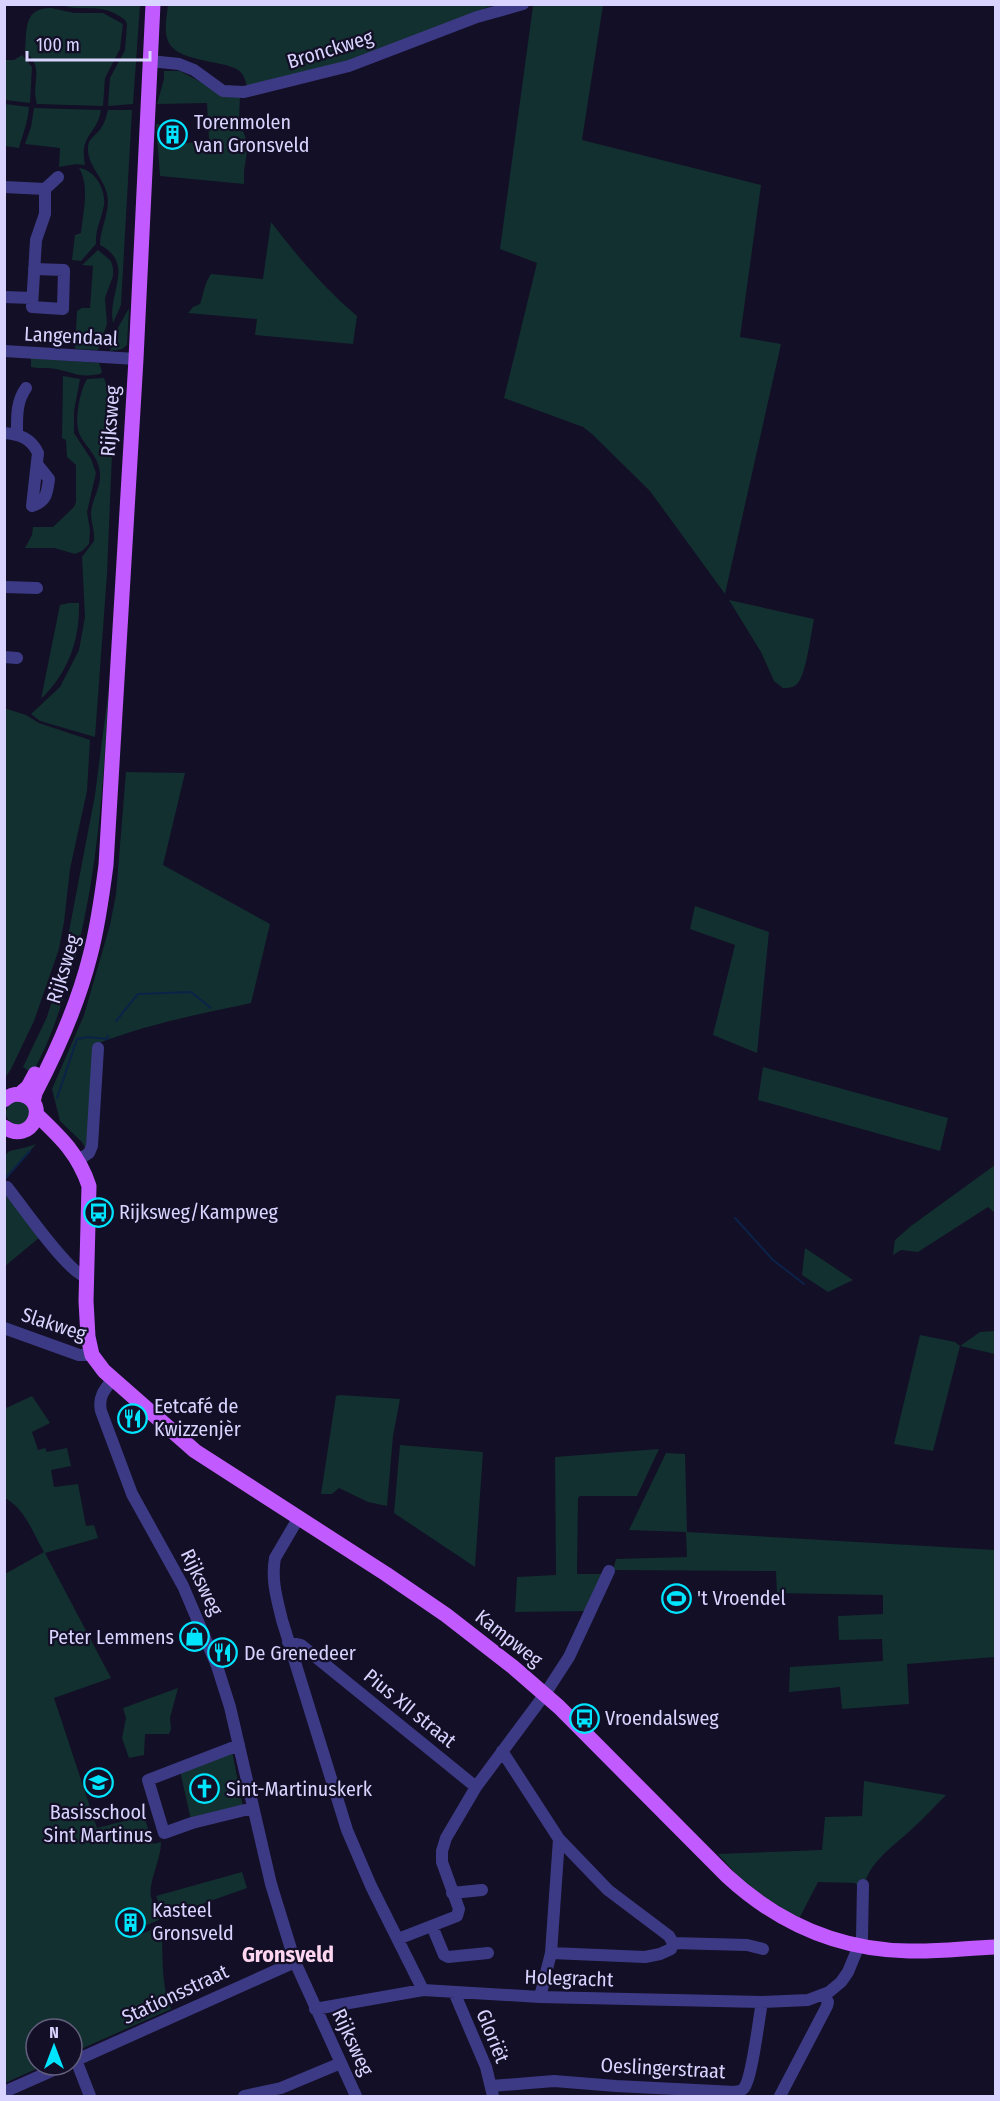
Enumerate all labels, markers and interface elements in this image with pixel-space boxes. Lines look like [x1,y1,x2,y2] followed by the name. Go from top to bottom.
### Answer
[27,24,150,62] scale bar
[284,24,376,73] street label: Bronckweg
[36,34,80,56] text: 100 m
[194,110,309,157] place label: Torenmolen van Gronsveld
[157,118,189,150] building icon: Torenmolen van Gronsveld
[23,322,119,350] street label: Langendaal
[96,384,124,457] street label: Rijksweg
[41,931,85,1006] street label: Rijksweg
[82,1196,114,1228] bus stop icon: Rijksweg/Kampweg
[119,1200,279,1224] place label: Rijksweg/Kampweg
[19,1302,90,1346] street label: Slakweg
[154,1394,241,1441] place label: Eetcafé de Kwizzenjèr
[117,1402,149,1434] restaurant icon: Eetcafé de Kwizzenjèr
[176,1545,229,1620] street label: Rijksweg
[660,1582,692,1614] sports icon: 't Vroendel
[697,1586,786,1610] place label: 't Vroendel
[471,1604,548,1672] street label: Kampweg
[179,1621,211,1653] shop icon: Peter Lemmens
[48,1625,174,1649] place label: Peter Lemmens
[207,1637,239,1669] restaurant icon: De Grenedeer
[244,1641,356,1665] place label: De Grenedeer
[359,1664,461,1753] street label: Pius XII straat
[568,1702,600,1734] bus stop icon: Vroendalsweg
[605,1706,719,1730] place label: Vroendalsweg
[82,1766,114,1798] school or university icon: Basisschool Sint Martinus
[189,1773,221,1805] church icon: Sint-Martinuskerk
[226,1777,373,1801] place label: Sint-Martinuskerk
[44,1800,152,1847] place label: Basisschool Sint Martinus
[152,1898,234,1945] place label: Kasteel Gronsveld
[115,1906,147,1938] building icon: Kasteel Gronsveld
[242,1941,334,1968] district label: Gronsveld
[118,1959,232,2029] street label: Stationsstraat
[524,1964,614,1992] street label: Holegracht
[327,2005,379,2080] street label: Rijksweg
[471,2006,515,2067] street label: Gloriët
[24,2017,84,2077] north arrow
[49,2023,59,2042] text: N
[600,2053,726,2083] street label: Oeslingerstraat

